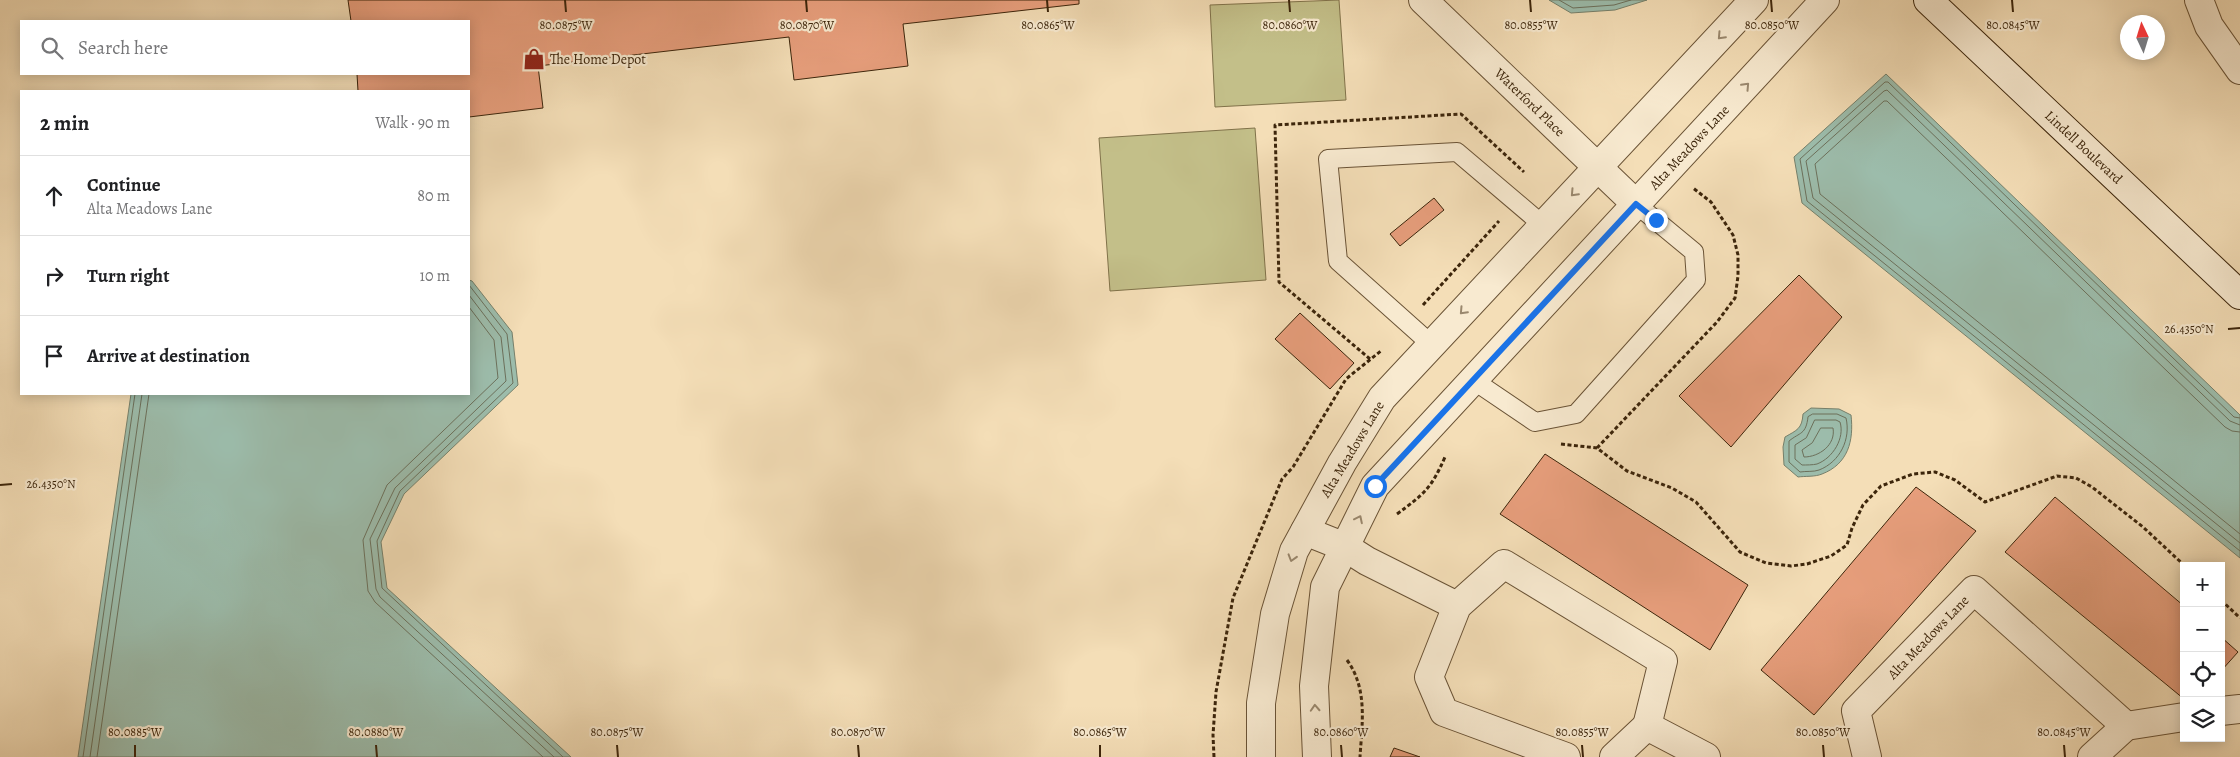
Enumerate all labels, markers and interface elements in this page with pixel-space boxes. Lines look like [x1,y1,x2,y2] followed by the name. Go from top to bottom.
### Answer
[2120,15,2165,60] north arrow
[539,17,593,33] text: 80.0875°W
[780,17,835,33] text: 80.0870°W
[1021,17,1076,33] text: 80.0865°W
[1263,17,1318,33] text: 80.0860°W
[1504,17,1558,33] text: 80.0855°W
[1745,17,1800,33] text: 80.0850°W
[1986,17,2041,33] text: 80.0845°W
[20,20,470,75] search box
[1718,30,1727,39] one-way arrow
[38,34,66,62] icon: search
[78,35,168,61] text: Search here
[521,46,547,72] shop icon: The Home Depot
[550,50,646,69] place label: The Home Depot
[1490,63,1569,141] street label: Waterford Place
[1740,83,1749,92] one-way arrow
[1644,101,1734,195] street label: Alta Meadows Lane
[2041,106,2127,189] street label: Lindell Boulevard
[40,109,89,137] text: 2 min
[375,112,450,134] text: Walk · 90 m
[87,172,161,198] text: Continue
[40,182,68,210] icon: ahead
[417,185,450,207] text: 80 m
[1571,187,1580,196] one-way arrow
[87,198,212,220] text: Alta Meadows Lane
[1645,209,1668,232] route end
[40,262,68,290] icon: right
[87,263,169,289] text: Turn right
[420,265,450,287] text: 10 m
[1460,306,1469,315] one-way arrow
[2164,321,2214,337] text: 26.4350°N
[40,342,68,370] icon: arrive
[87,343,250,369] text: Arrive at destination
[1316,397,1389,502] street label: Alta Meadows Lane
[1364,475,1387,498] route start
[26,476,76,492] text: 26.4350°N
[1352,515,1363,524] one-way arrow
[1287,553,1297,562] one-way arrow
[2180,562,2225,742] map controls
[2180,562,2225,607] button: +
[1883,591,1973,684] street label: Alta Meadows Lane
[2180,607,2225,652] button: −
[2180,652,2225,697] button: locate
[2180,697,2225,742] button: layers
[1310,704,1320,712] one-way arrow
[108,724,163,740] text: 80.0885°W
[348,724,404,740] text: 80.0880°W
[590,724,644,740] text: 80.0875°W
[831,724,886,740] text: 80.0870°W
[1073,724,1128,740] text: 80.0865°W
[1314,724,1369,740] text: 80.0860°W
[1555,724,1609,740] text: 80.0855°W
[1796,724,1851,740] text: 80.0850°W
[2037,724,2092,740] text: 80.0845°W

